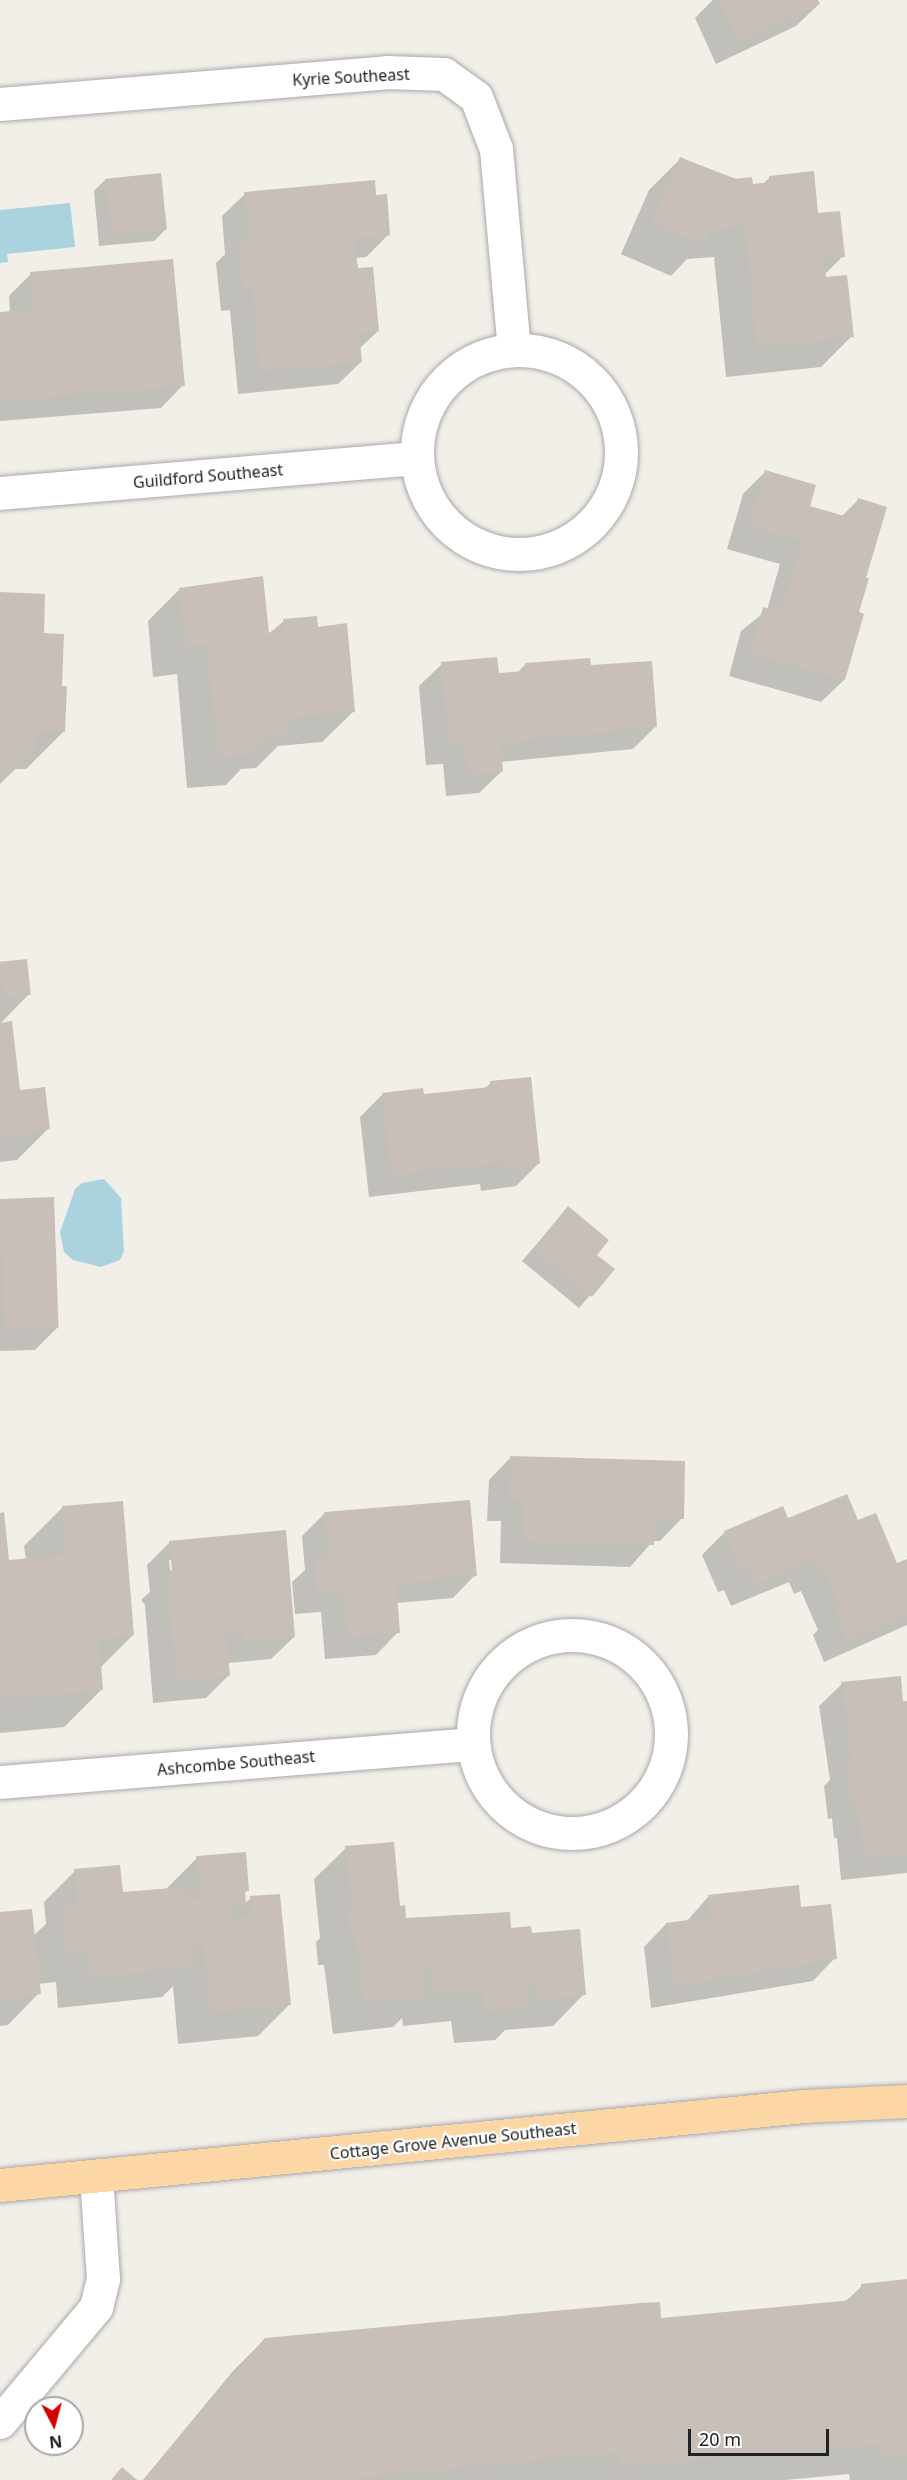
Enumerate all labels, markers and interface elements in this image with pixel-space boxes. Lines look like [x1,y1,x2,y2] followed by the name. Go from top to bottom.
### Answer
[292,64,410,90] street label: Kyrie Southeast
[132,460,284,492] street label: Guildford Southeast
[156,1747,316,1779] street label: Ashcombe Southeast
[329,2119,577,2163] street label: Cottage Grove Avenue Southeast
[24,2396,84,2456] north arrow
[691,2417,832,2455] scale bar
[699,2427,741,2451] text: 20 m
[48,2430,63,2454] text: N

